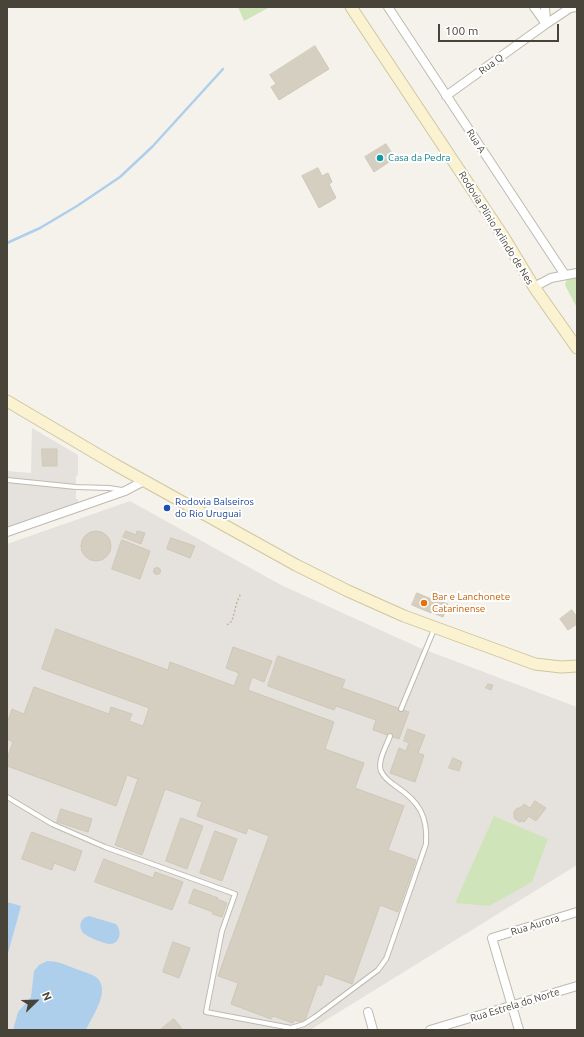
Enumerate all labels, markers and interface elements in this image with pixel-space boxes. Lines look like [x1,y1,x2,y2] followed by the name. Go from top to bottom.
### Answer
[440,16,561,42] scale bar
[445,24,478,37] text: 100 m
[476,51,506,77] street label: Rua Q
[464,127,488,155] street label: Rua A
[388,152,450,164] place label: Casa da Pedra
[375,153,385,163] marker: Casa da Pedra
[456,169,536,287] street label: Rodovia Plínio Arlindo de Nes
[175,496,254,520] place label: Rodovia Balseiros do Rio Uruguai
[162,503,172,513] marker: Rodovia Balseiros do Rio Uruguai
[432,591,510,614] place label: Bar e Lanchonete Catarinense
[419,598,429,608] marker: Bar e Lanchonete Catarinense
[509,912,561,938] street label: Rua Aurora
[16,981,56,1021] north arrow
[469,986,561,1024] street label: Rua Estrela do Norte
[40,990,54,1002] text: N

